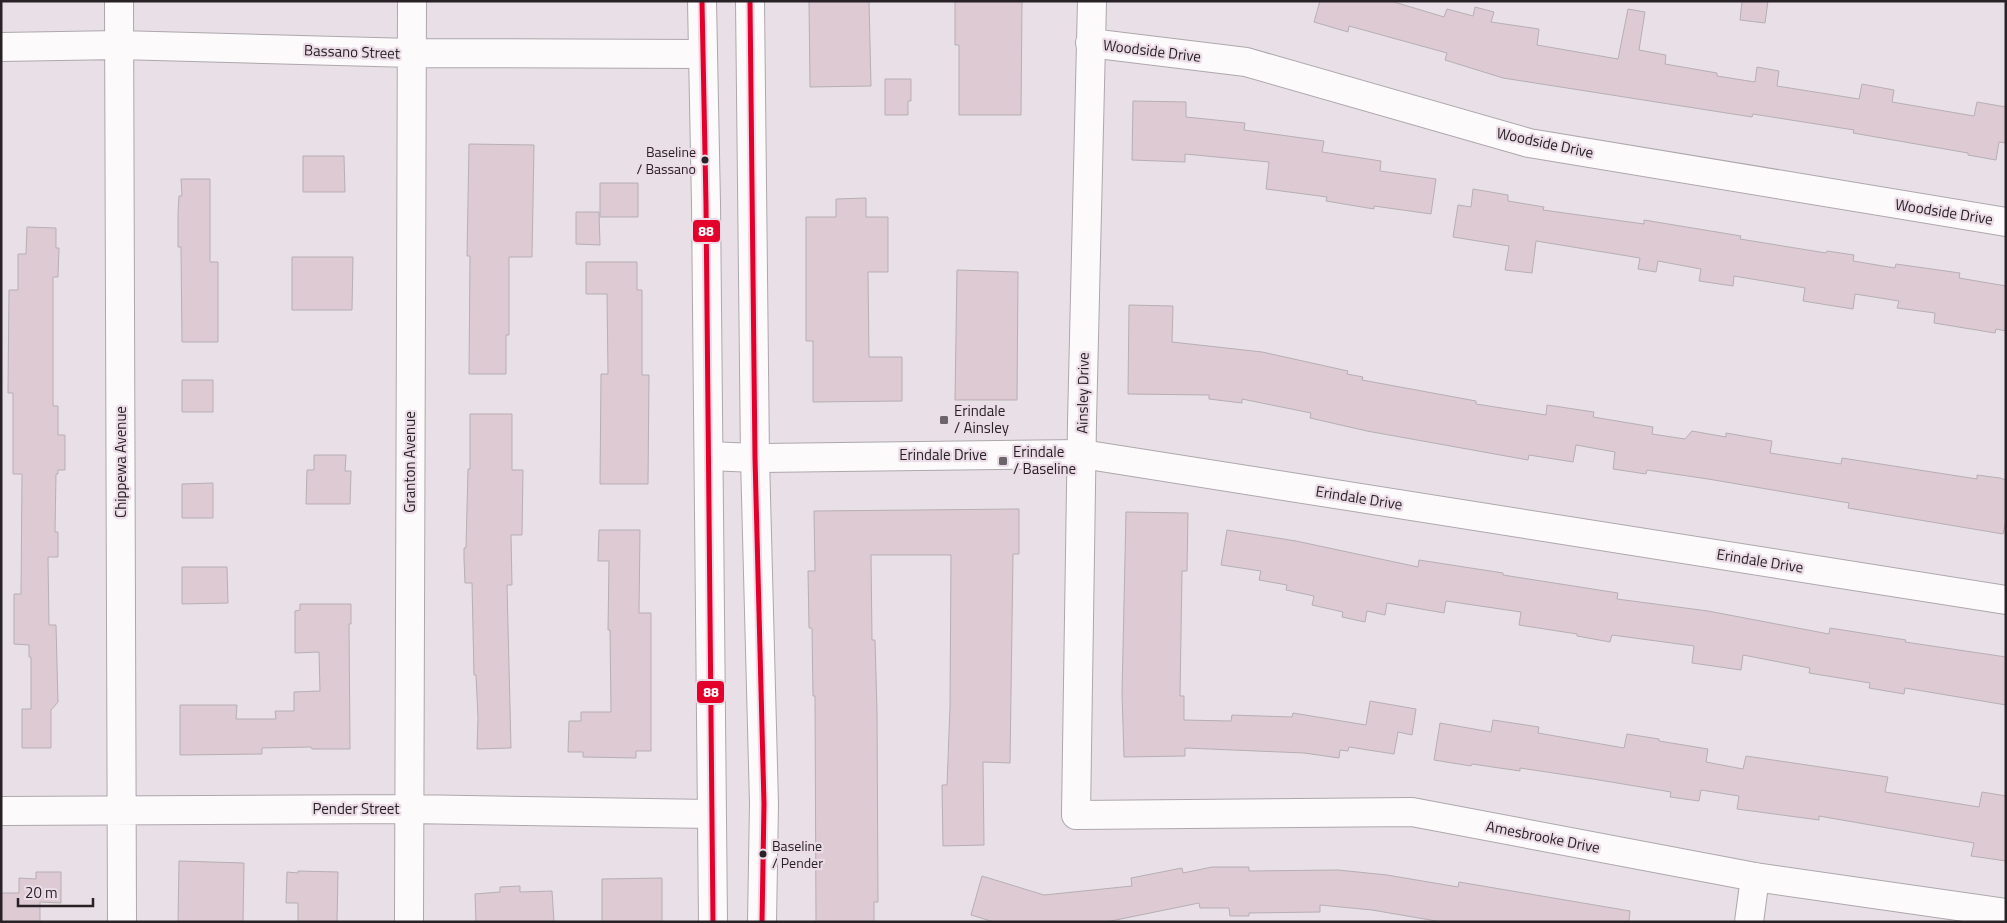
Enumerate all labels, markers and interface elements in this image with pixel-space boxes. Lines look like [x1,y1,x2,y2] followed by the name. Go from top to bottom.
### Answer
[1102,33,1202,68] street label: Woodside Drive
[304,38,401,65] street label: Bassano Street
[1494,121,1596,164] street label: Woodside Drive
[637,141,696,179] place label: Baseline / Bassano
[700,155,710,165] marker: Baseline / Bassano
[1894,192,1995,231] street label: Woodside Drive
[692,219,721,243] line badge: 88
[698,220,714,241] text: 88
[1070,352,1095,434] street label: Ainsley Drive
[954,399,1009,439] place label: Erindale / Ainsley
[109,406,132,518] street label: Chippewa Avenue
[398,411,421,513] street label: Granton Avenue
[938,414,950,426] marker: Erindale / Ainsley
[1013,440,1076,480] place label: Erindale / Baseline
[899,443,987,466] street label: Erindale Drive
[997,455,1009,467] marker: Erindale / Baseline
[1314,479,1404,516] street label: Erindale Drive
[1715,542,1805,579] street label: Erindale Drive
[696,680,725,704] line badge: 88
[703,681,719,702] text: 88
[312,797,400,820] street label: Pender Street
[1484,814,1602,859] street label: Amesbrooke Drive
[772,835,823,873] place label: Baseline / Pender
[758,849,768,859] marker: Baseline / Pender
[18,876,92,908] scale bar
[25,881,58,904] text: 20 m

